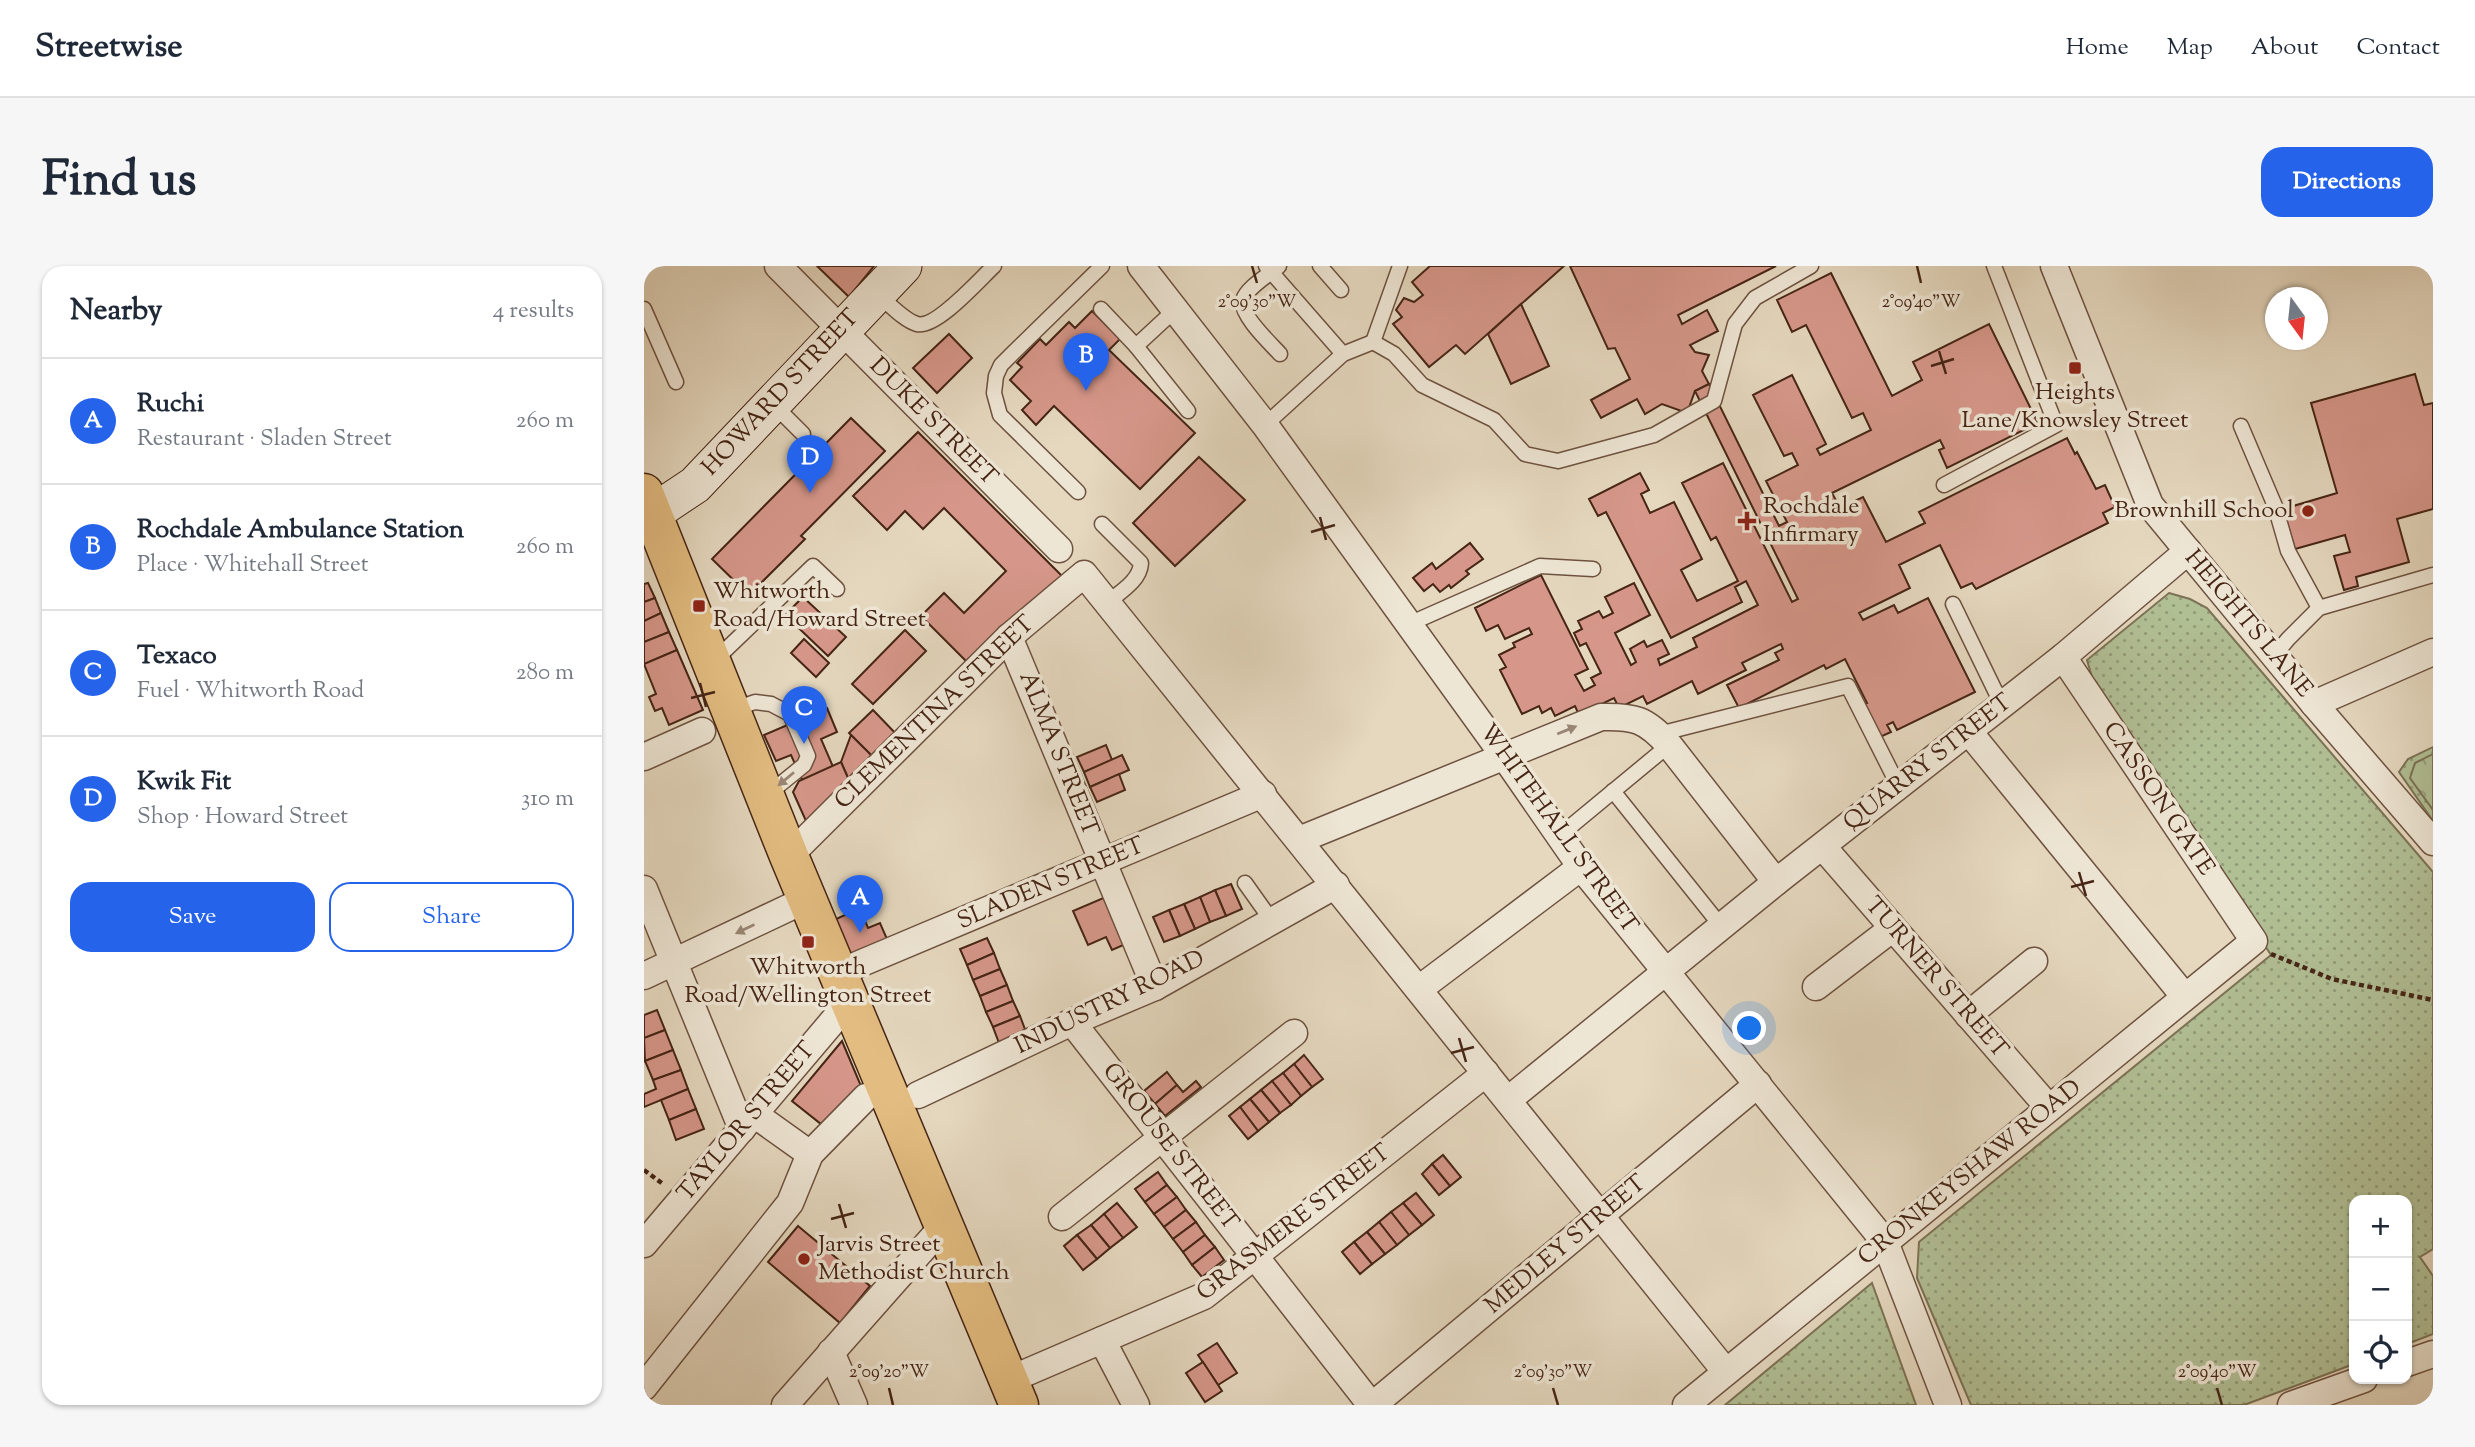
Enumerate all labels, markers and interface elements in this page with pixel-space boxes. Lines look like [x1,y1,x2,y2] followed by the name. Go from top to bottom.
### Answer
[35,24,183,72] text: Streetwise
[2066,31,2129,65] text: Home
[2167,31,2213,65] text: Map
[2251,31,2318,65] text: About
[2356,31,2440,65] text: Contact
[42,147,196,217] text: Find us
[2261,147,2433,217] button: Directions
[2265,287,2328,350] north arrow
[70,290,162,333] text: Nearby
[1218,290,1296,316] text: 2°09'30"W
[1882,290,1960,316] text: 2°09'40"W
[493,295,574,328] text: 4 results
[696,304,866,482] street label: HOWARD STREET
[1063,333,1109,391] pin: B
[861,350,1005,494] street label: DUKE STREET
[2067,360,2083,376] marker: Heights Lane/Knowsley Street
[1962,376,2188,438] place label: Heights Lane/Knowsley Street
[137,386,204,423] text: Ruchi
[84,405,102,438] text: A
[516,405,574,438] text: 260 m
[137,423,392,456] text: Restaurant · Sladen Street
[787,435,833,493] pin: D
[1763,490,1860,552] place label: Rochdale Infirmary
[2114,494,2294,528] place label: Brownhill School
[2300,503,2316,519] marker: Brownhill School
[1737,511,1757,531] marker: Rochdale Infirmary
[137,512,464,549] text: Rochdale Ambulance Station
[86,531,100,564] text: B
[516,531,574,564] text: 260 m
[2176,543,2320,706] street label: HEIGHTS LANE
[137,549,369,582] text: Place · Whitehall Street
[713,575,926,637] place label: Whitworth Road/Howard Street
[691,598,707,614] marker: Whitworth Road/Howard Street
[827,608,1043,818] street label: CLEMENTINA STREET
[137,638,217,675] text: Texaco
[84,657,102,690] text: C
[516,657,574,690] text: 280 m
[1009,667,1107,842] street label: ALMA STREET
[137,675,364,708] text: Fuel · Whitworth Road
[781,686,827,744] pin: C
[1837,686,2020,840] street label: QUARRY STREET
[2094,715,2222,883] street label: CASSON GATE
[1470,717,1646,941] street label: WHITEHALL STREET
[1557,725,1578,736] one-way arrow
[137,764,231,801] text: Kwik Fit
[777,771,795,787] one-way arrow
[84,783,102,816] text: D
[521,783,574,816] text: 310 m
[137,801,348,834] text: Shop · Howard Street
[952,829,1150,939] street label: SLADEN STREET
[837,875,883,933] pin: A
[70,882,315,952] button: Save
[329,882,574,952] button: Share
[1856,890,2016,1066] street label: TURNER STREET
[735,923,755,935] one-way arrow
[800,934,816,950] marker: Whitworth Road/Wellington Street
[1009,942,1211,1064] street label: INDUSTRY ROAD
[684,951,932,1013] place label: Whitworth Road/Wellington Street
[1732,1011,1766,1045] your location
[670,1035,824,1209] street label: TAYLOR STREET
[1094,1056,1246,1238] street label: GROUSE STREET
[1851,1072,2089,1274] street label: CRONKEYSHAW ROAD
[1190,1136,1398,1310] street label: GRASMERE STREET
[1478,1167,1654,1323] street label: MEDLEY STREET
[2349,1195,2412,1384] map controls
[2349,1195,2412,1258] button: +
[816,1228,1010,1290] place label: Jarvis Street Methodist Church
[796,1251,812,1267] marker: Jarvis Street Methodist Church
[2349,1258,2412,1321] button: −
[2349,1321,2412,1384] button: locate
[849,1360,929,1386] text: 2°09'20"W
[1514,1360,1592,1386] text: 2°09'30"W
[2178,1360,2256,1386] text: 2°09'40"W

